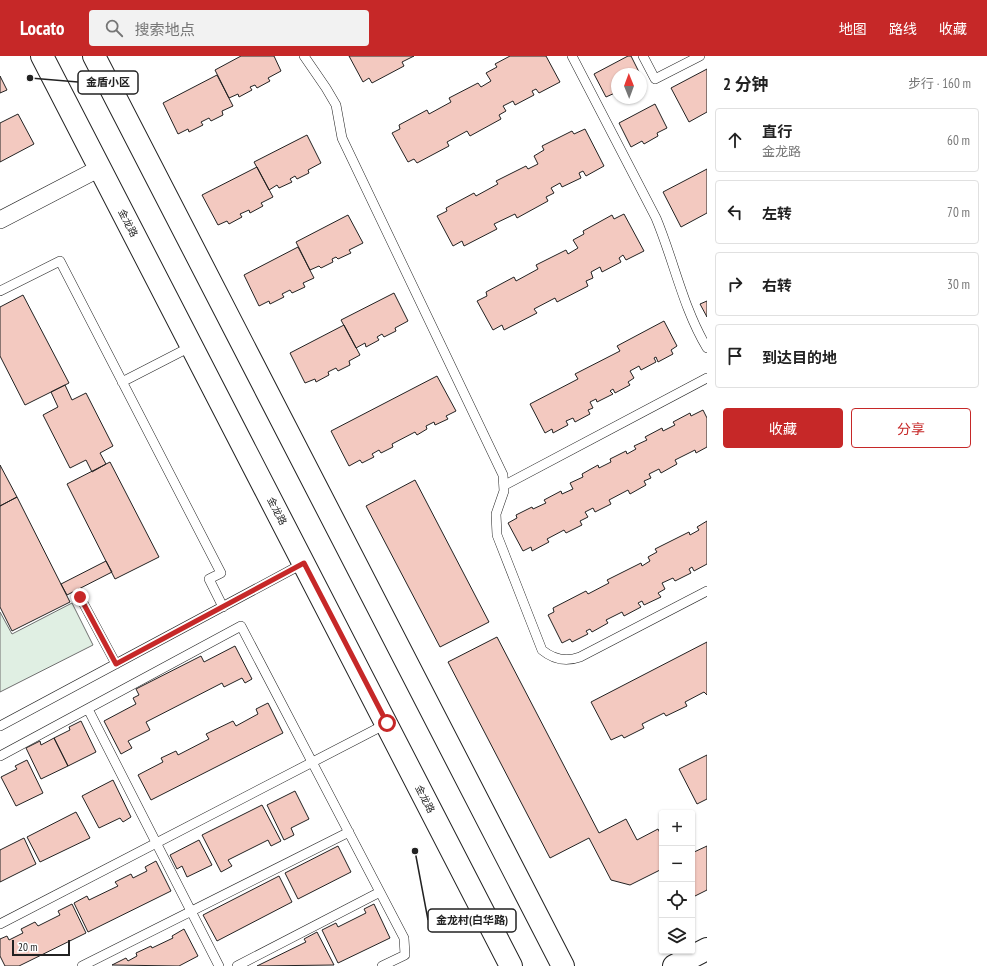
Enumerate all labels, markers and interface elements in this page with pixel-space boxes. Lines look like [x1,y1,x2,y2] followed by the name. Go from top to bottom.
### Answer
[89,10,369,46] search box
[20,16,65,40] text: Locato
[103,17,125,39] icon: search
[135,20,195,39] text: 搜索地点
[839,20,867,38] text: 地图
[889,20,917,38] text: 路线
[939,20,967,38] text: 收藏
[611,68,647,104] north arrow
[78,71,138,94] callout: 金盾小区
[723,73,769,95] text: 2 分钟
[86,75,130,89] text: 金盾小区
[908,75,971,92] text: 步行 · 160 m
[762,122,792,141] text: 直行
[724,129,746,151] icon: ahead
[947,132,970,149] text: 60 m
[762,143,801,160] text: 金龙路
[724,201,746,223] icon: left
[762,204,792,223] text: 左转
[947,204,970,221] text: 70 m
[115,207,141,239] street label: 金龙路
[724,273,746,295] icon: right
[762,276,792,295] text: 右转
[947,276,970,293] text: 30 m
[724,345,746,367] icon: arrive
[762,348,837,367] text: 到达目的地
[723,408,843,448] button: 收藏
[851,408,971,448] button: 分享
[264,495,290,527] street label: 金龙路
[71,588,89,606] route end
[378,714,396,732] route start
[412,783,438,815] street label: 金龙路
[659,810,695,954] map controls
[659,810,695,846] button: +
[659,846,695,882] button: −
[659,882,695,918] button: locate
[428,909,516,932] callout: 金龙村(白华路)
[436,913,508,927] text: 金龙村(白华路)
[659,918,695,954] button: layers
[12,938,70,957] scale bar
[18,940,37,954] text: 20 m

